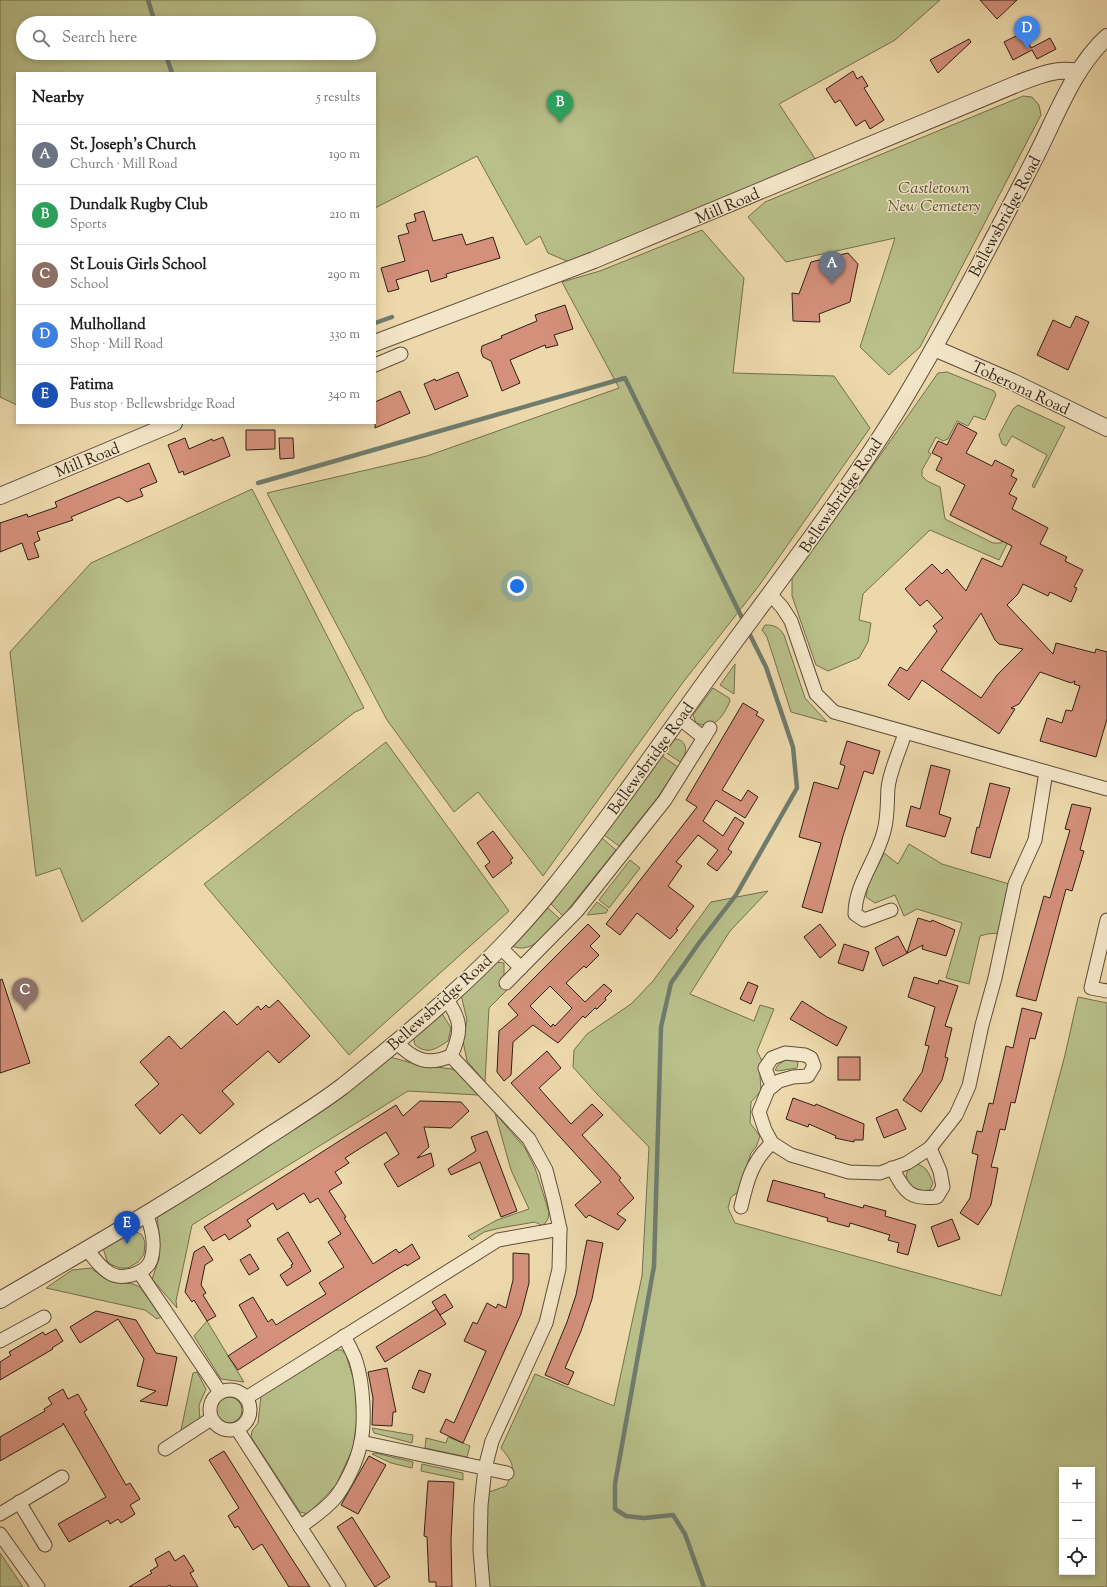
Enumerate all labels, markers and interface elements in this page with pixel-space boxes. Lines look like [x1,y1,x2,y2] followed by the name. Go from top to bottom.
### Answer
[16,16,376,60] search box
[1014,16,1040,49] pin: D
[30,27,52,49] icon: search
[62,28,137,49] text: Search here
[32,86,84,110] text: Nearby
[316,89,360,107] text: 5 results
[547,90,573,123] pin: B
[70,135,196,156] text: St. Joseph's Church
[40,146,50,164] text: A
[329,146,360,164] text: 190 m
[965,153,1048,282] street label: Bellewsbridge Road
[70,156,178,174] text: Church · Mill Road
[888,178,981,219] park label: Castletown New Cemetery
[692,184,764,231] street label: Mill Road
[70,195,208,216] text: Dundalk Rugby Club
[41,206,49,224] text: B
[329,206,360,224] text: 210 m
[70,216,107,234] text: Sports
[819,251,845,284] pin: A
[70,255,207,276] text: St Louis Girls School
[40,266,50,284] text: C
[327,266,360,284] text: 290 m
[70,276,109,294] text: School
[70,315,146,336] text: Mulholland
[40,326,50,344] text: D
[329,326,360,344] text: 330 m
[70,336,163,354] text: Shop · Mill Road
[967,357,1073,422] street label: Toberona Road
[70,375,114,396] text: Fatima
[41,386,49,404] text: E
[328,386,360,404] text: 340 m
[70,396,235,414] text: Bus stop · Bellewsbridge Road
[795,434,889,558] street label: Bellewsbridge Road
[52,438,124,485] street label: Mill Road
[507,576,527,596] your location
[603,698,701,821] street label: Bellewsbridge Road
[383,950,498,1057] street label: Bellewsbridge Road
[12,978,38,1011] pin: C
[114,1211,140,1244] pin: E
[1059,1467,1095,1575] map controls
[1059,1467,1095,1503] button: +
[1059,1503,1095,1539] button: −
[1059,1539,1095,1575] button: locate

